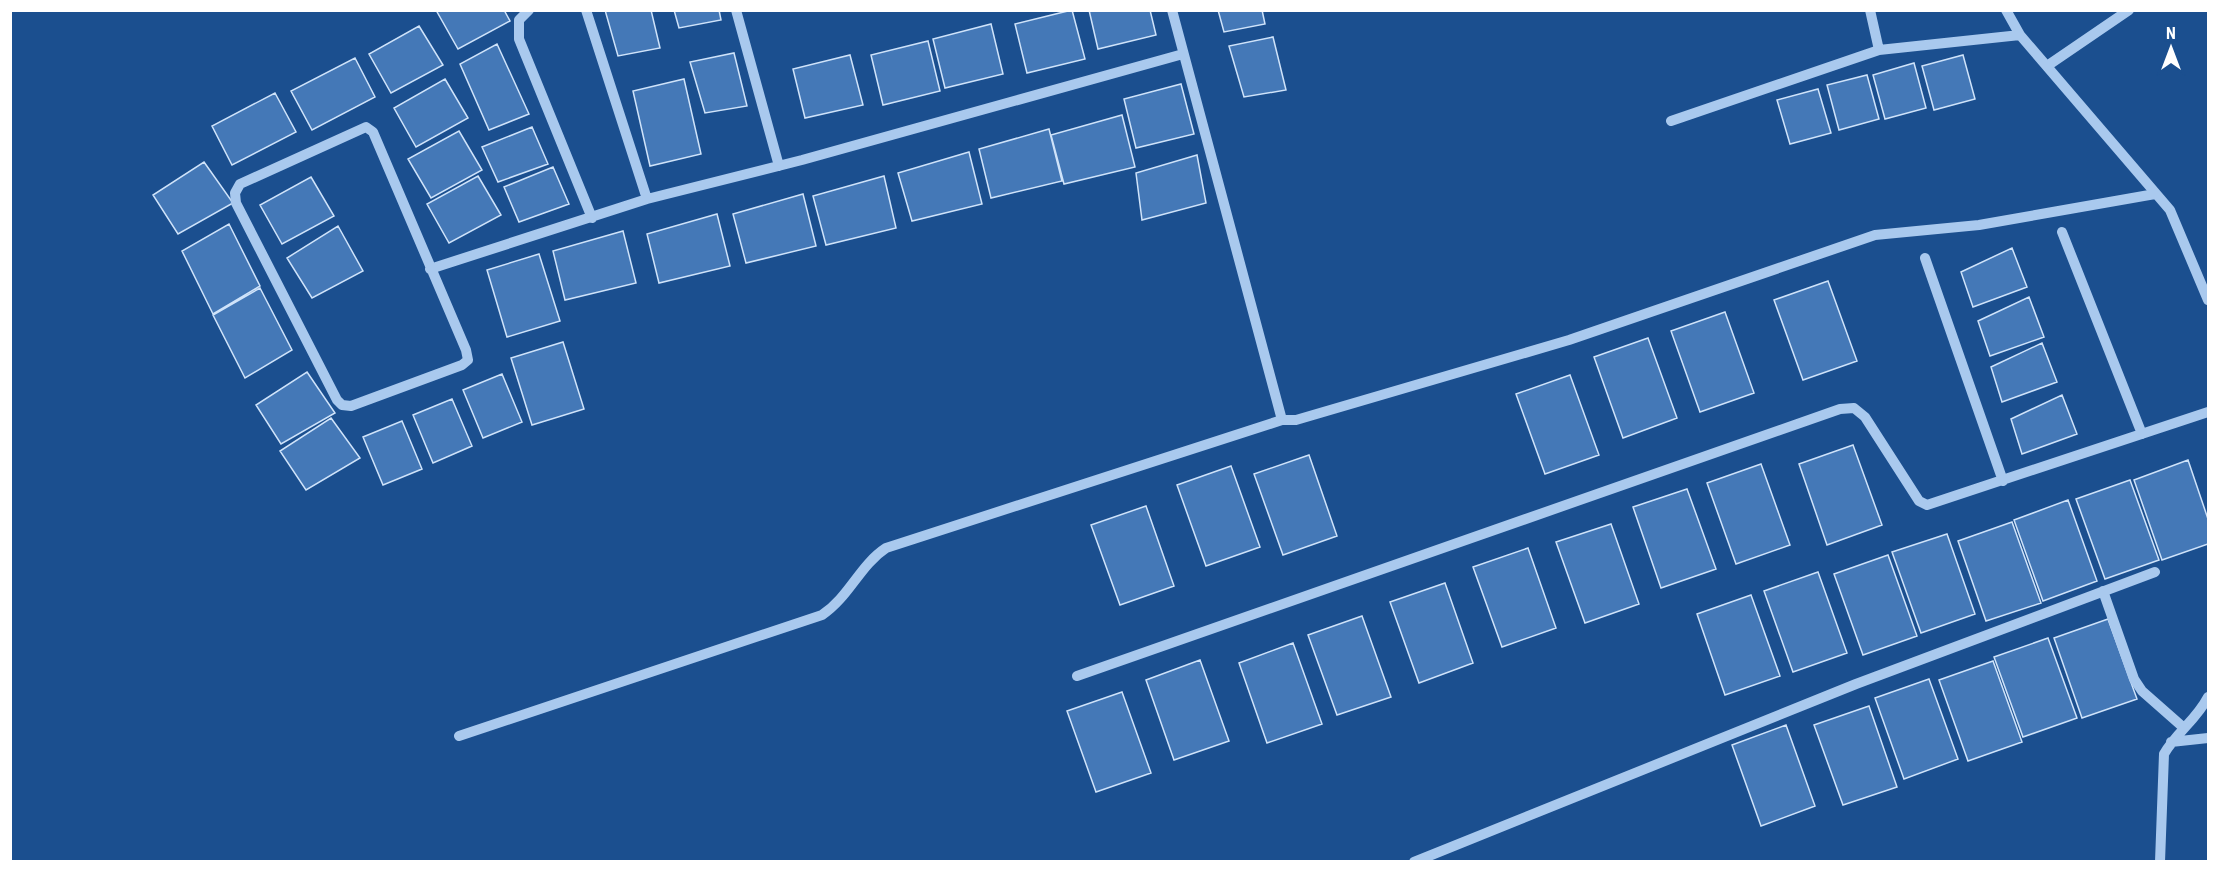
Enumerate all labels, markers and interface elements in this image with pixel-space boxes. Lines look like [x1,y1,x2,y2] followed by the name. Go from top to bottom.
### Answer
[2141,18,2201,78] north arrow
[2166,24,2176,43] text: N

